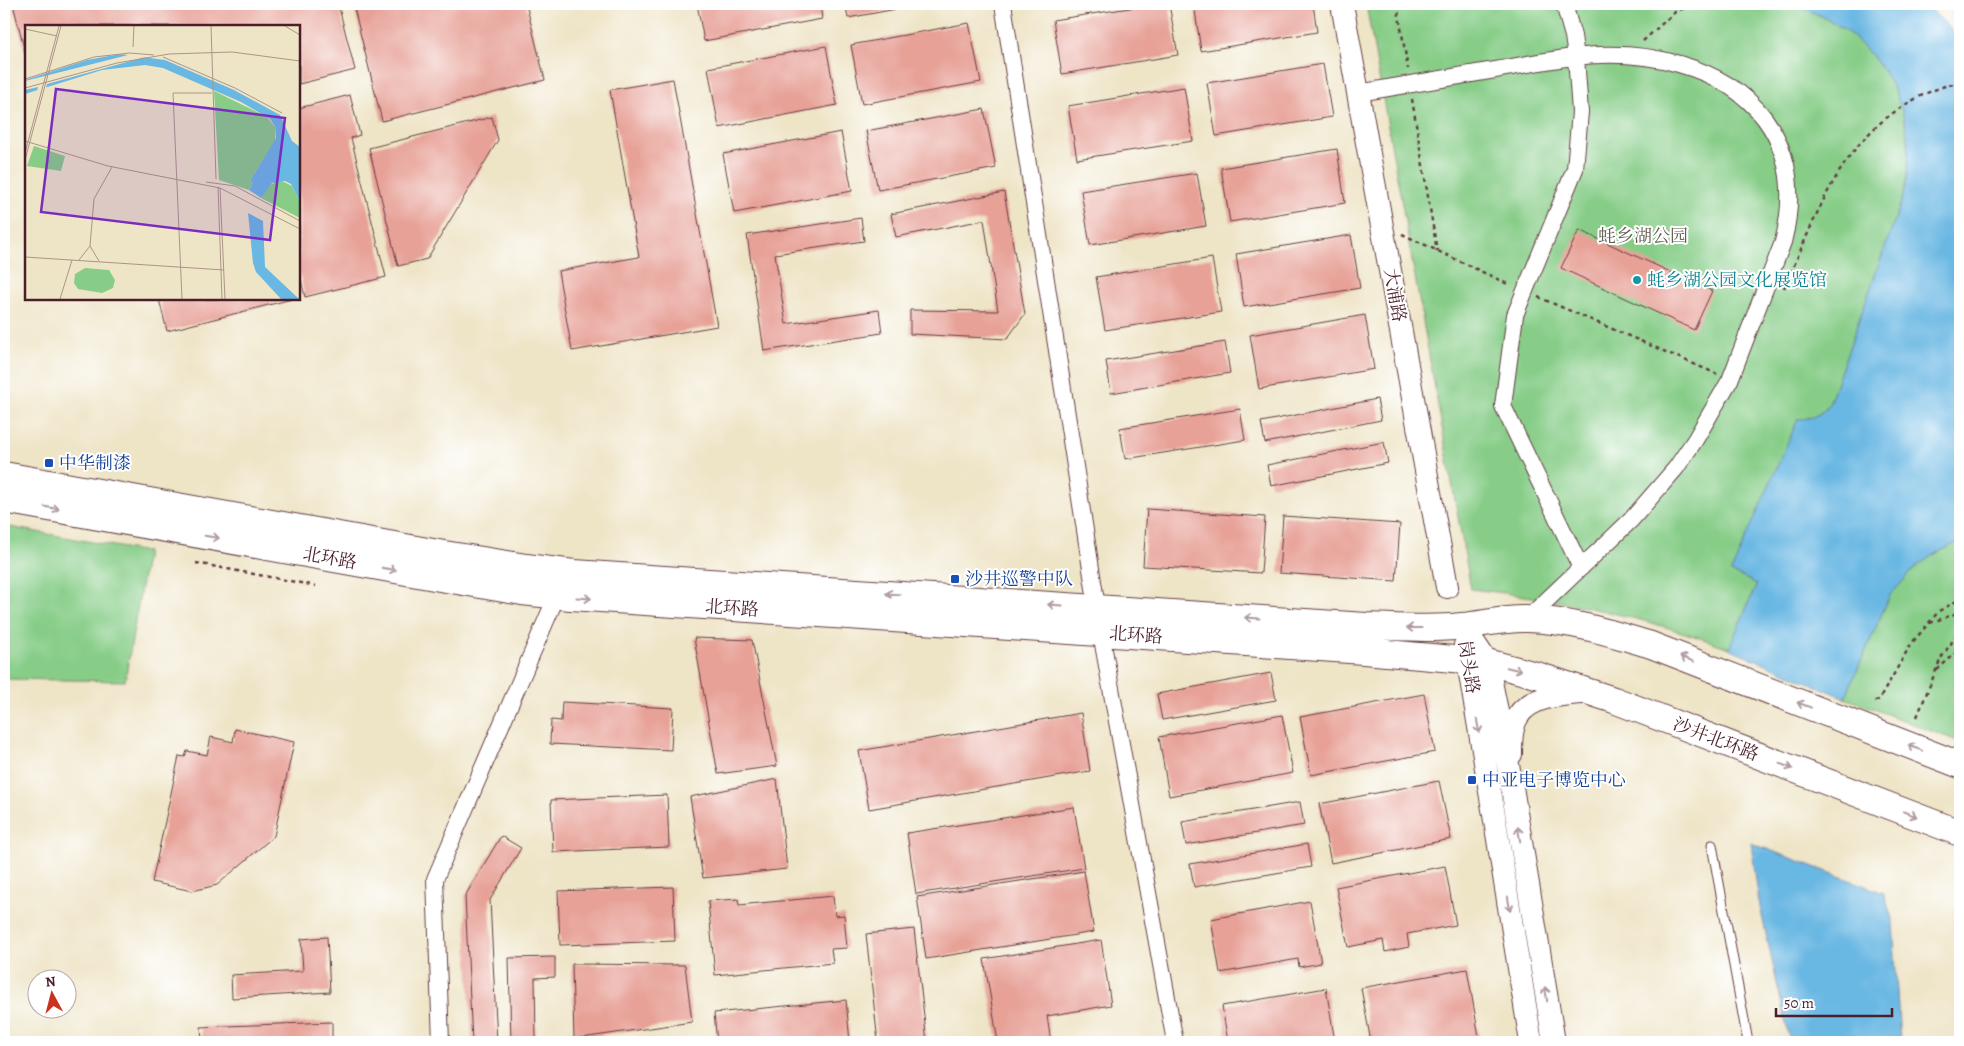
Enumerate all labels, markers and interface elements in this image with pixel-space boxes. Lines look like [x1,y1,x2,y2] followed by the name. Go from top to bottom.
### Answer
[25,25,300,300] inset map
[1598,224,1688,248] park label: 蚝乡湖公园
[1378,266,1412,324] street label: 大浦路
[1647,268,1827,292] place label: 蚝乡湖公园文化展览馆
[1631,274,1643,286] marker: 蚝乡湖公园文化展览馆
[59,451,131,475] place label: 中华制漆
[43,457,55,469] marker: 中华制漆
[43,504,59,514] one-way arrow
[203,533,219,543] one-way arrow
[301,541,359,575] street label: 北环路
[380,565,396,574] one-way arrow
[965,567,1073,591] place label: 沙井巡警中队
[949,573,961,585] marker: 沙井巡警中队
[885,590,901,599] one-way arrow
[576,593,592,603] one-way arrow
[704,594,760,622] street label: 北环路
[1047,601,1063,610] one-way arrow
[1244,614,1260,623] one-way arrow
[1108,621,1164,649] street label: 北环路
[1406,623,1422,633] one-way arrow
[1453,638,1485,696] street label: 岗头路
[1680,654,1695,663] one-way arrow
[1506,665,1522,674] one-way arrow
[1797,700,1812,709] one-way arrow
[1670,712,1762,766] street label: 沙井北环路
[1474,718,1484,734] one-way arrow
[1908,743,1923,752] one-way arrow
[1778,762,1793,771] one-way arrow
[1482,768,1626,792] place label: 中亚电子博览中心
[1466,774,1478,786] marker: 中亚电子博览中心
[1902,810,1917,819] one-way arrow
[1514,826,1524,842] one-way arrow
[1504,895,1514,911] one-way arrow
[28,968,78,1018] north arrow
[44,972,57,992] text: N
[1776,986,1893,1018] scale bar
[1541,987,1551,1003] one-way arrow
[1784,993,1814,1013] text: 50 m

